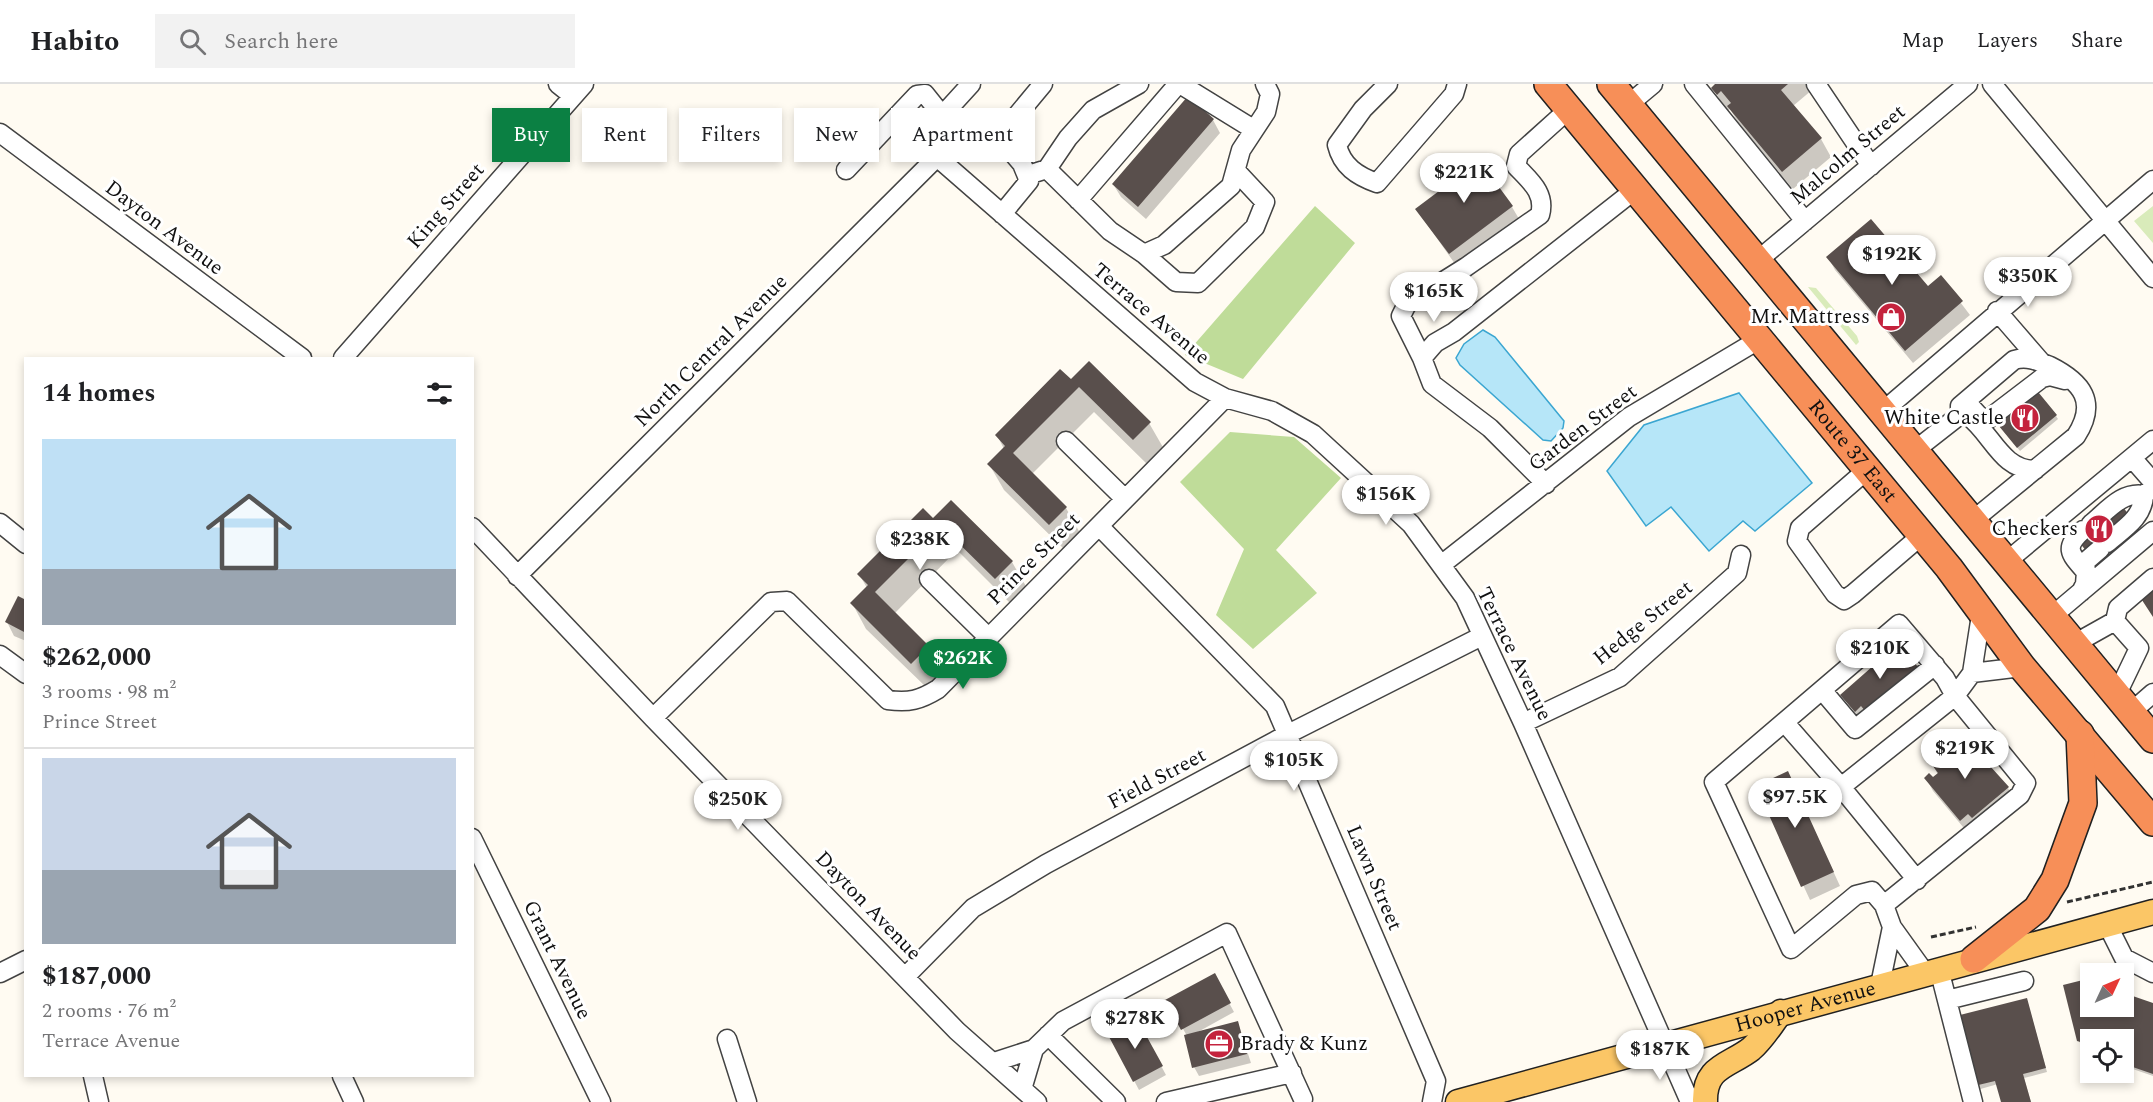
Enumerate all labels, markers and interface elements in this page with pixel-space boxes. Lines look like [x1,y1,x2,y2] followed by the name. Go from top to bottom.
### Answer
[155,14,575,68] search box
[30,20,119,63] text: Habito
[176,25,209,58] icon: search
[224,25,338,58] text: Search here
[1902,25,1944,57] text: Map
[1977,25,2038,57] text: Layers
[2071,25,2123,57] text: Share
[1783,97,1913,213] street label: Malcolm Street
[492,108,570,162] chip: Buy
[582,108,667,162] chip: Rent
[679,108,782,162] chip: Filters
[794,108,879,162] chip: New
[891,108,1035,162] chip: Apartment
[1422,153,1506,204] pin: $221K
[399,156,493,256] street label: King Street
[1434,157,1494,187] text: $221K
[98,172,230,284] street label: Dayton Avenue
[1850,235,1934,286] pin: $192K
[1862,239,1922,269] text: $192K
[1085,255,1217,373] street label: Terrace Avenue
[1986,257,2070,308] pin: $350K
[1998,261,2058,291] text: $350K
[627,267,795,435] street label: North Central Avenue
[1392,272,1476,323] pin: $165K
[1404,276,1464,306] text: $165K
[1750,301,1870,333] place label: Mr. Mattress
[1875,301,1907,333] shop icon: Mr. Mattress
[42,373,156,413] text: 14 homes
[1522,376,1644,480] street label: Garden Street
[423,377,456,410] icon: filters
[1800,392,1905,510] street label: Route 37 East
[1884,402,2004,434] place label: White Castle
[2009,402,2041,434] restaurant icon: White Castle
[1344,475,1428,526] pin: $156K
[195,478,303,586] icon: home
[1356,479,1416,509] text: $156K
[980,505,1088,613] street label: Prince Street
[1991,513,2078,545] place label: Checkers
[2083,513,2115,545] restaurant icon: Checkers
[878,520,962,571] pin: $238K
[890,524,950,554] text: $238K
[1586,573,1700,673] street label: Hedge Street
[1468,582,1560,726] street label: Terrace Avenue
[1838,629,1922,680] pin: $210K
[1850,633,1910,663] text: $210K
[42,637,151,677] text: $262,000
[921,639,1005,690] pin: $262K
[933,643,993,673] text: $262K
[42,677,176,707] text: 3 rooms · 98 m²
[42,707,157,737] text: Prince Street
[1923,729,2007,780] pin: $219K
[1935,733,1995,763] text: $219K
[1102,740,1212,818] street label: Field Street
[1252,741,1336,792] pin: $105K
[1264,745,1324,775] text: $105K
[1746,778,1844,829] pin: $97.5K
[696,780,780,831] pin: $250K
[1762,782,1828,812] text: $97.5K
[708,784,768,814] text: $250K
[195,797,303,905] icon: home
[1337,820,1411,936] street label: Lawn Street
[807,844,929,968] street label: Dayton Avenue
[514,895,600,1025] street label: Grant Avenue
[42,956,151,996] text: $187,000
[2080,963,2134,1017] north arrow
[2080,963,2134,1083] map controls
[1731,973,1879,1042] street label: Hooper Avenue
[42,996,176,1026] text: 2 rooms · 76 m²
[1093,999,1177,1050] pin: $278K
[1105,1003,1165,1033] text: $278K
[42,1026,180,1056] text: Terrace Avenue
[1203,1028,1235,1060] office icon: Brady & Kunz
[1240,1028,1368,1060] place label: Brady & Kunz
[2080,1029,2134,1083] button: locate
[1618,1030,1702,1081] pin: $187K
[1630,1034,1690,1064] text: $187K

